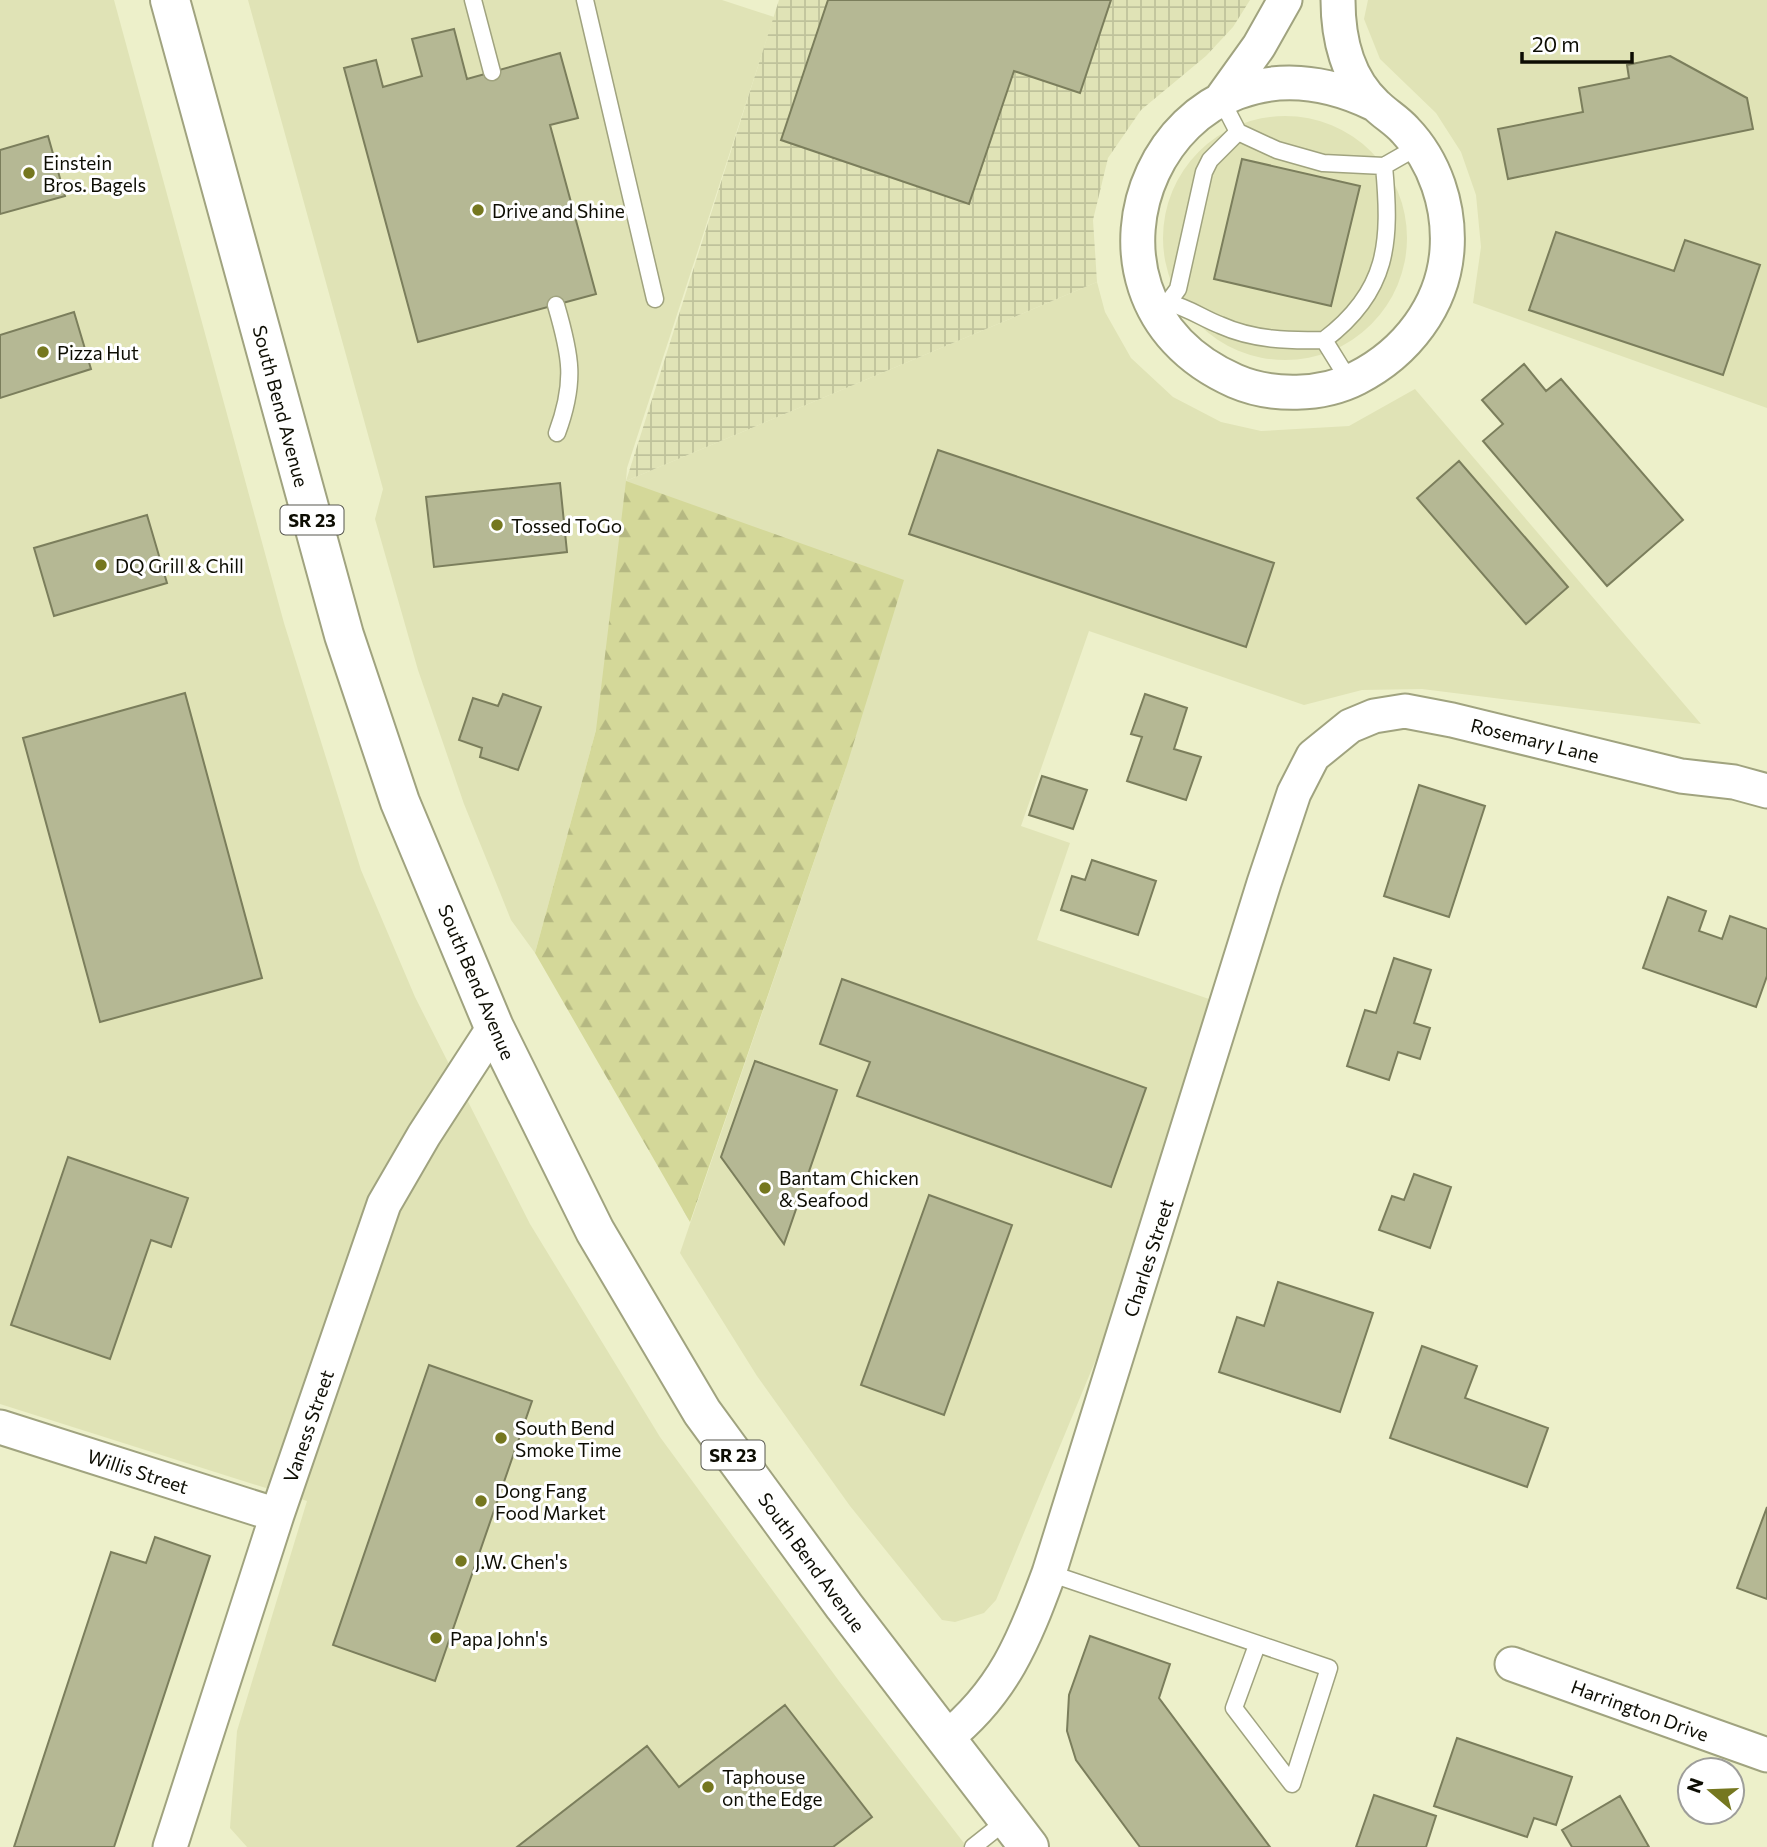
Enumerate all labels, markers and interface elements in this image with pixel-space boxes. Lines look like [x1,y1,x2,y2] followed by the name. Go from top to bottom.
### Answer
[1522,21,1632,65] scale bar
[1532,31,1580,56] text: 20 m
[43,151,146,196] place label: Einstein Bros. Bagels
[21,165,37,181] marker: Einstein Bros. Bagels
[492,199,625,222] place label: Drive and Shine
[470,202,486,218] marker: Drive and Shine
[248,323,314,489] street label: South Bend Avenue
[57,341,139,364] place label: Pizza Hut
[35,344,51,360] marker: Pizza Hut
[280,506,344,534] road number: SR 23
[511,514,622,537] place label: Tossed ToGo
[489,517,505,533] marker: Tossed ToGo
[115,554,244,577] place label: DQ Grill & Chill
[93,557,109,573] marker: DQ Grill & Chill
[1469,713,1601,767] street label: Rosemary Lane
[434,901,520,1063] street label: South Bend Avenue
[779,1166,919,1211] place label: Bantam Chicken & Seafood
[757,1180,773,1196] marker: Bantam Chicken & Seafood
[1118,1196,1178,1320] street label: Charles Street
[278,1367,338,1485] street label: Vaness Street
[515,1416,621,1461] place label: South Bend Smoke Time
[493,1430,509,1446] marker: South Bend Smoke Time
[702,1440,764,1470] road number: SR 23
[85,1444,192,1498] street label: Willis Street
[495,1479,606,1524] place label: Dong Fang Food Market
[754,1488,870,1636] street label: South Bend Avenue
[473,1493,489,1509] marker: Dong Fang Food Market
[475,1550,568,1573] place label: J.W. Chen's
[453,1553,469,1569] marker: J.W. Chen's
[450,1627,548,1650] place label: Papa John's
[428,1630,444,1646] marker: Papa John's
[1568,1674,1712,1746] street label: Harrington Drive
[1676,1756,1746,1826] north arrow
[722,1765,823,1810] place label: Taphouse on the Edge
[1681,1775,1708,1796] text: N
[700,1779,716,1795] marker: Taphouse on the Edge

